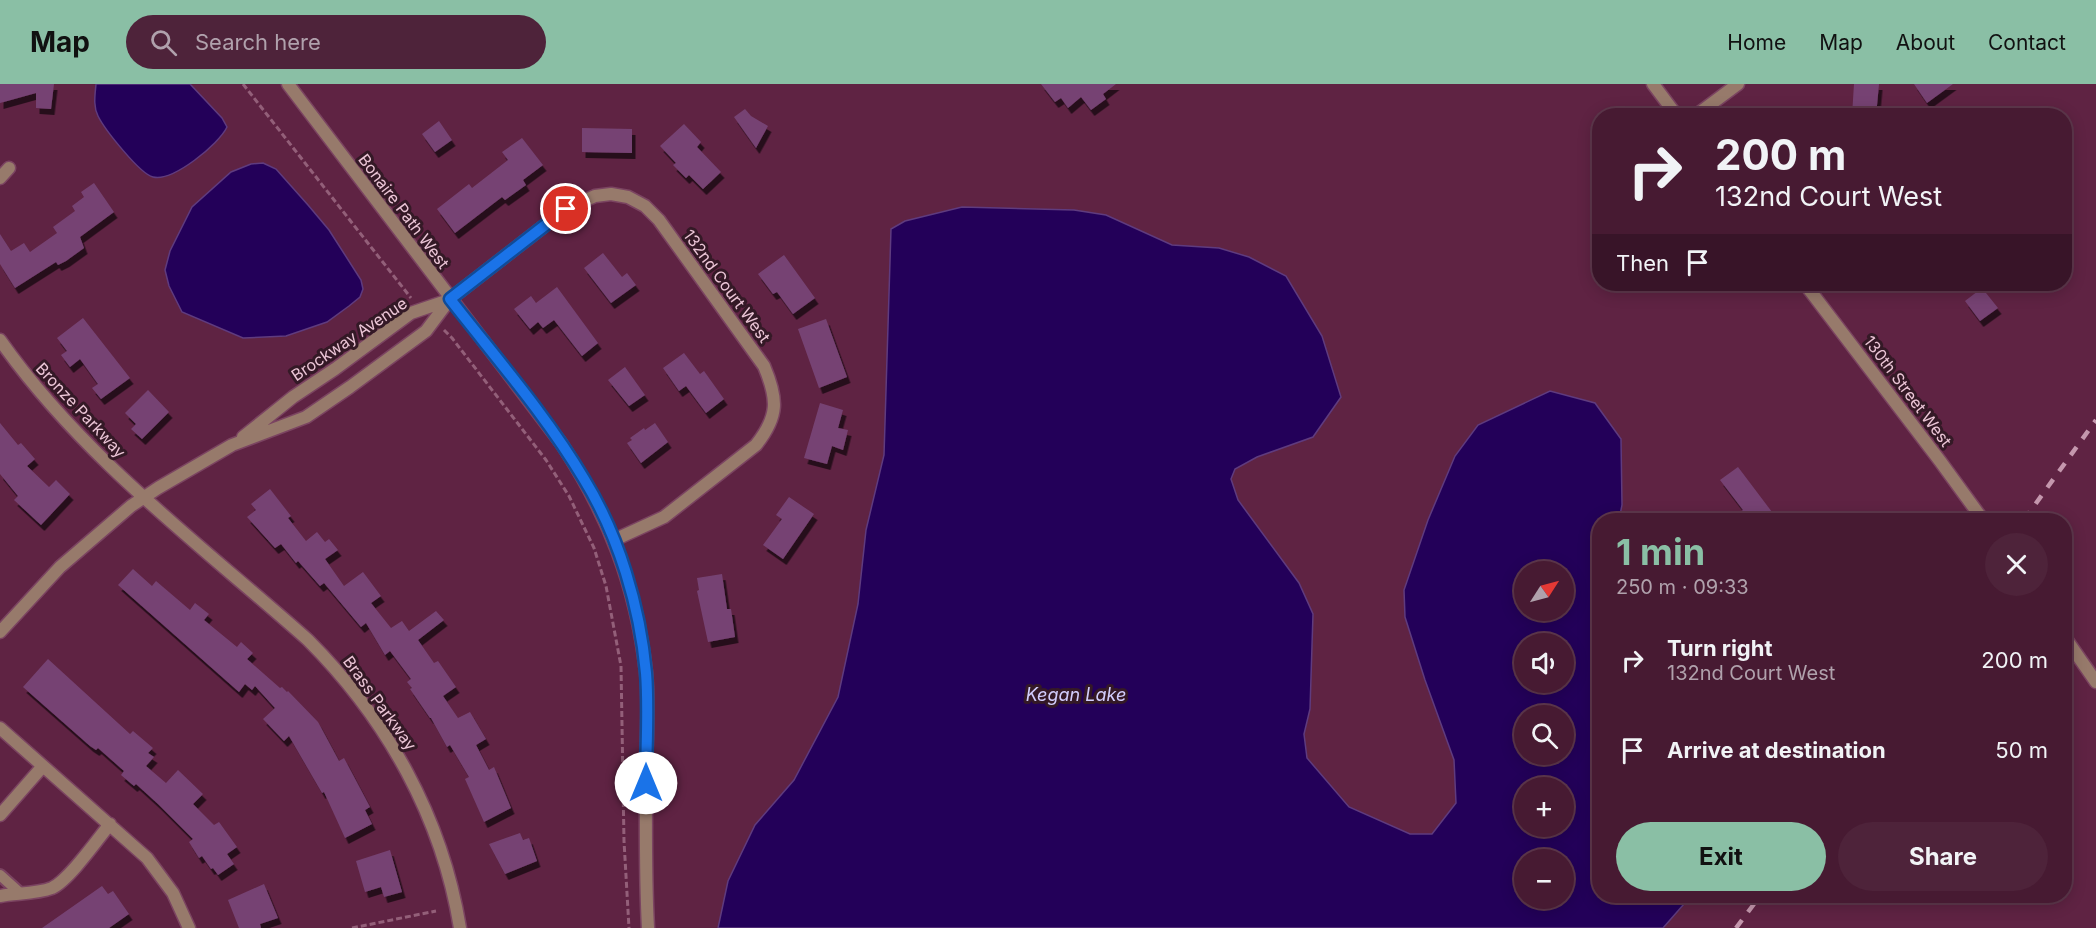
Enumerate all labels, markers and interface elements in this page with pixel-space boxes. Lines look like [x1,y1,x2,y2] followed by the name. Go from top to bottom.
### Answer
[126,15,546,69] search box
[30,25,90,59] text: Map
[147,26,180,59] icon: search
[195,29,321,55] text: Search here
[1727,30,1786,55] text: Home
[1819,30,1863,55] text: Map
[1896,30,1955,55] text: About
[1988,30,2066,55] text: Contact
[1715,129,1846,180] text: 200 m
[1616,132,1694,210] icon: right
[354,150,454,272] street label: Bonaire Path West
[1715,180,1942,213] text: 132nd Court West
[540,183,591,234] pin
[549,192,582,225] icon: arrive
[679,226,775,346] street label: 132nd Court West
[1681,246,1714,279] icon: arrive
[1616,250,1669,276] text: Then
[287,293,411,385] street label: Brockway Avenue
[1860,332,1956,450] street label: 130th Street West
[32,358,130,462] street label: Bronze Parkway
[1616,530,1705,574] text: 1 min
[1985,533,2048,596] button: close
[1514,561,1574,621] north arrow
[1514,561,1574,909] map controls
[1616,575,1749,599] text: 250 m · 09:33
[1514,633,1574,693] button: sound
[1667,635,1773,661] text: Turn right
[1616,644,1649,677] icon: right
[1981,647,2048,673] text: 200 m
[339,652,421,754] street label: Brass Parkway
[1667,661,1835,685] text: 132nd Court West
[1026,684,1126,705] water label: Kegan Lake
[1514,705,1574,765] button: search
[1616,734,1649,767] icon: arrive
[1667,737,1886,763] text: Arrive at destination
[1995,737,2048,763] text: 50 m
[614,751,678,815] position arrow
[1514,777,1574,837] button: +
[1616,822,1826,891] button: Exit
[1838,822,2048,891] button: Share
[1514,849,1574,909] button: −

